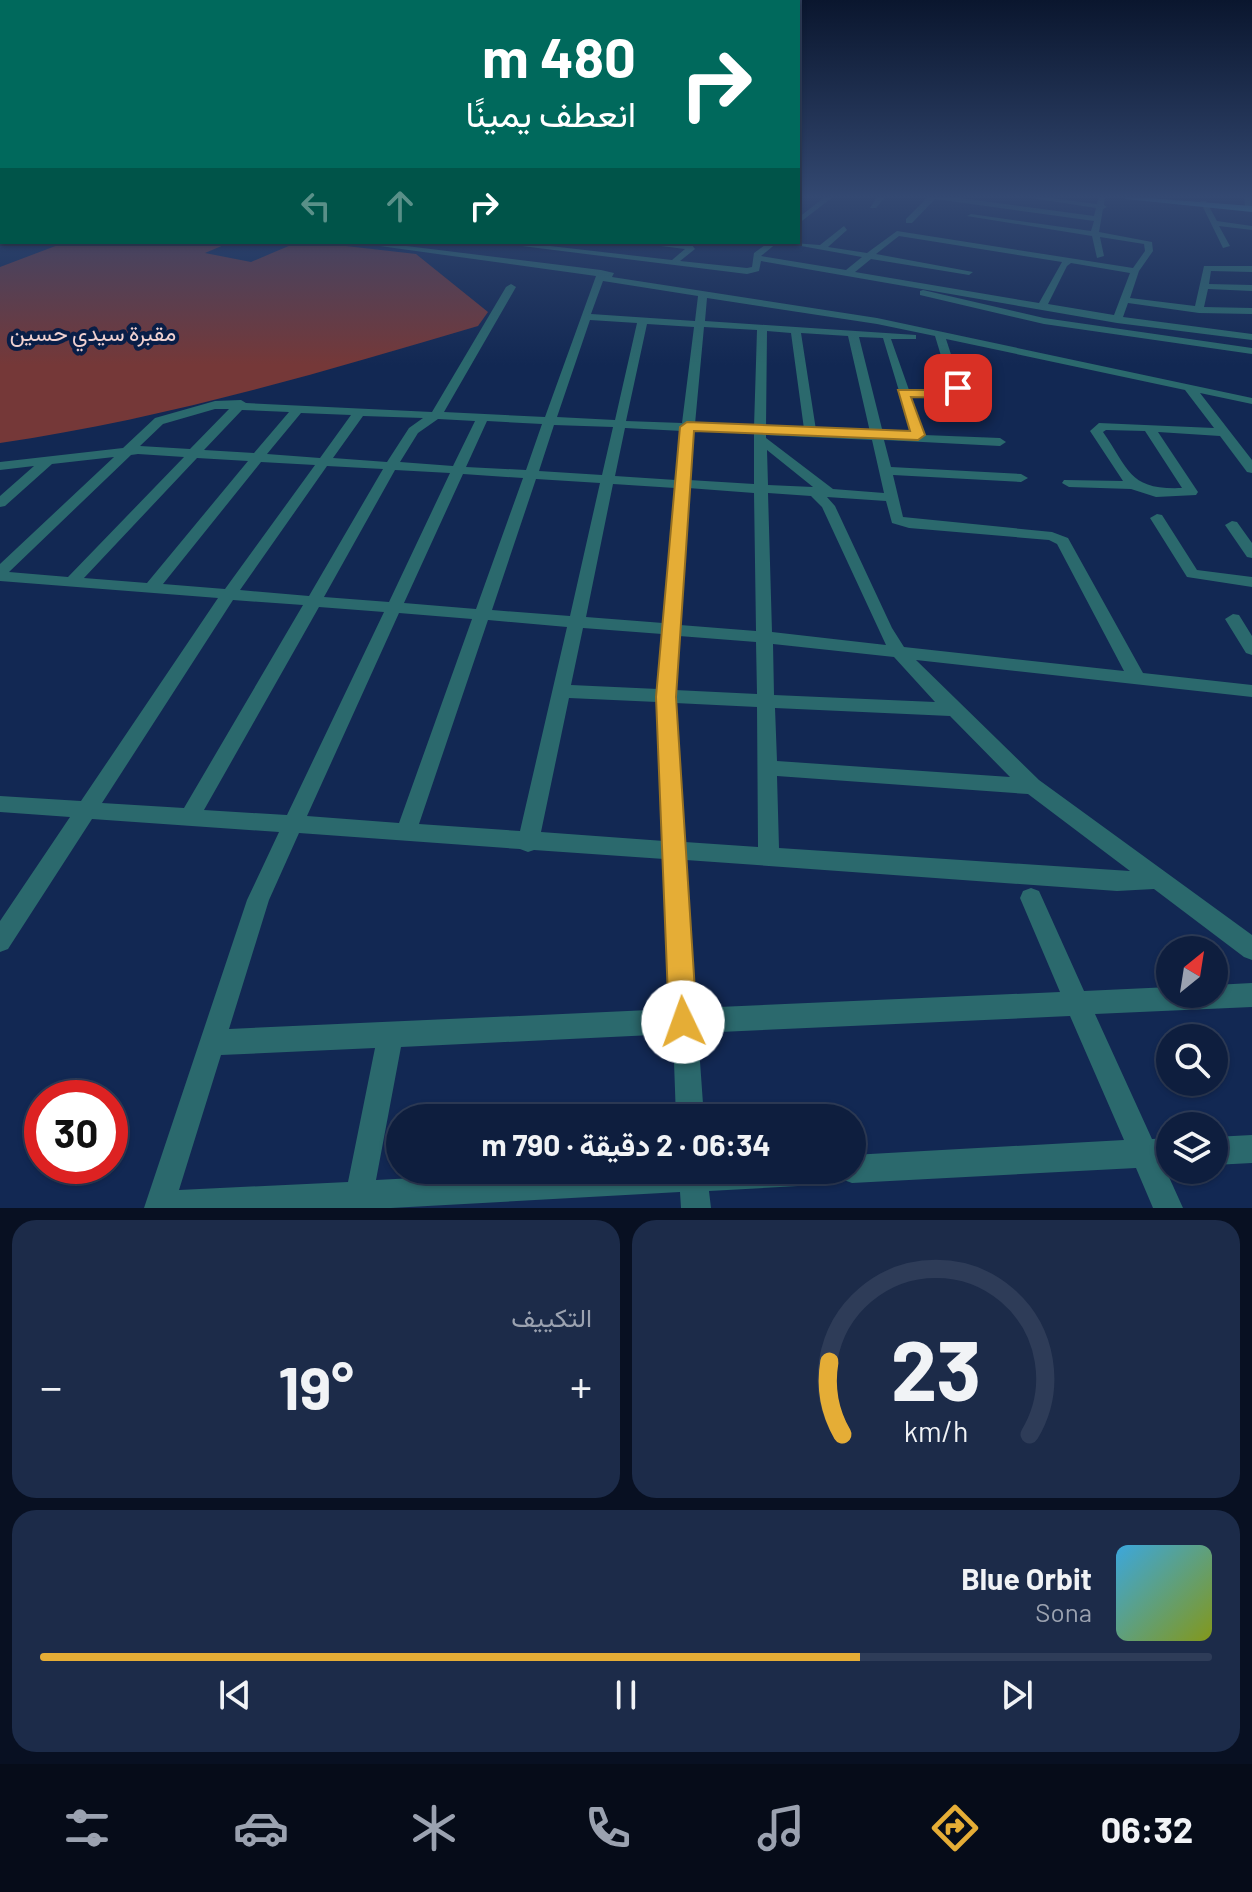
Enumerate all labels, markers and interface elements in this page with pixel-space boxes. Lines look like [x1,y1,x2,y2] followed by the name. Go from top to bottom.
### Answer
[482,22,636,89] text: 480 m
[664,32,768,136] icon: right
[465,91,636,134] text: انعطف يمينًا
[294,184,338,228] icon: left
[378,184,422,228] icon: ahead
[462,184,506,228] icon: right
[10,319,176,352] park label: مقبرة سيدي حسين
[924,354,992,422] pin
[936,366,980,410] icon: arrive
[1156,936,1228,1008] north arrow
[1156,936,1228,1184] map controls
[641,980,725,1064] position arrow
[1156,1024,1228,1096] button: search
[24,1080,128,1184] speed limit sign: 30
[1156,1112,1228,1184] button: layers
[481,1126,771,1162] text: 06:34 · 2 دقيقة · 790 m
[511,1301,592,1332] text: التكييف
[891,1318,981,1418] text: 23
[278,1350,354,1422] text: 19°
[40,1359,62,1412] text: −
[570,1359,592,1412] text: +
[904,1413,968,1448] text: km/h
[961,1560,1092,1596] text: Blue Orbit
[1035,1596,1092,1627] text: Sona
[213,1673,257,1717] icon: previous
[604,1673,648,1717] icon: pause
[995,1673,1039,1717] icon: next
[59,1800,115,1856] icon: filters
[233,1800,289,1856] icon: car
[406,1800,462,1856] icon: climate
[580,1800,636,1856] icon: phone
[753,1800,809,1856] icon: music
[927,1800,983,1856] icon: directions
[1101,1807,1193,1850] text: 06:32

